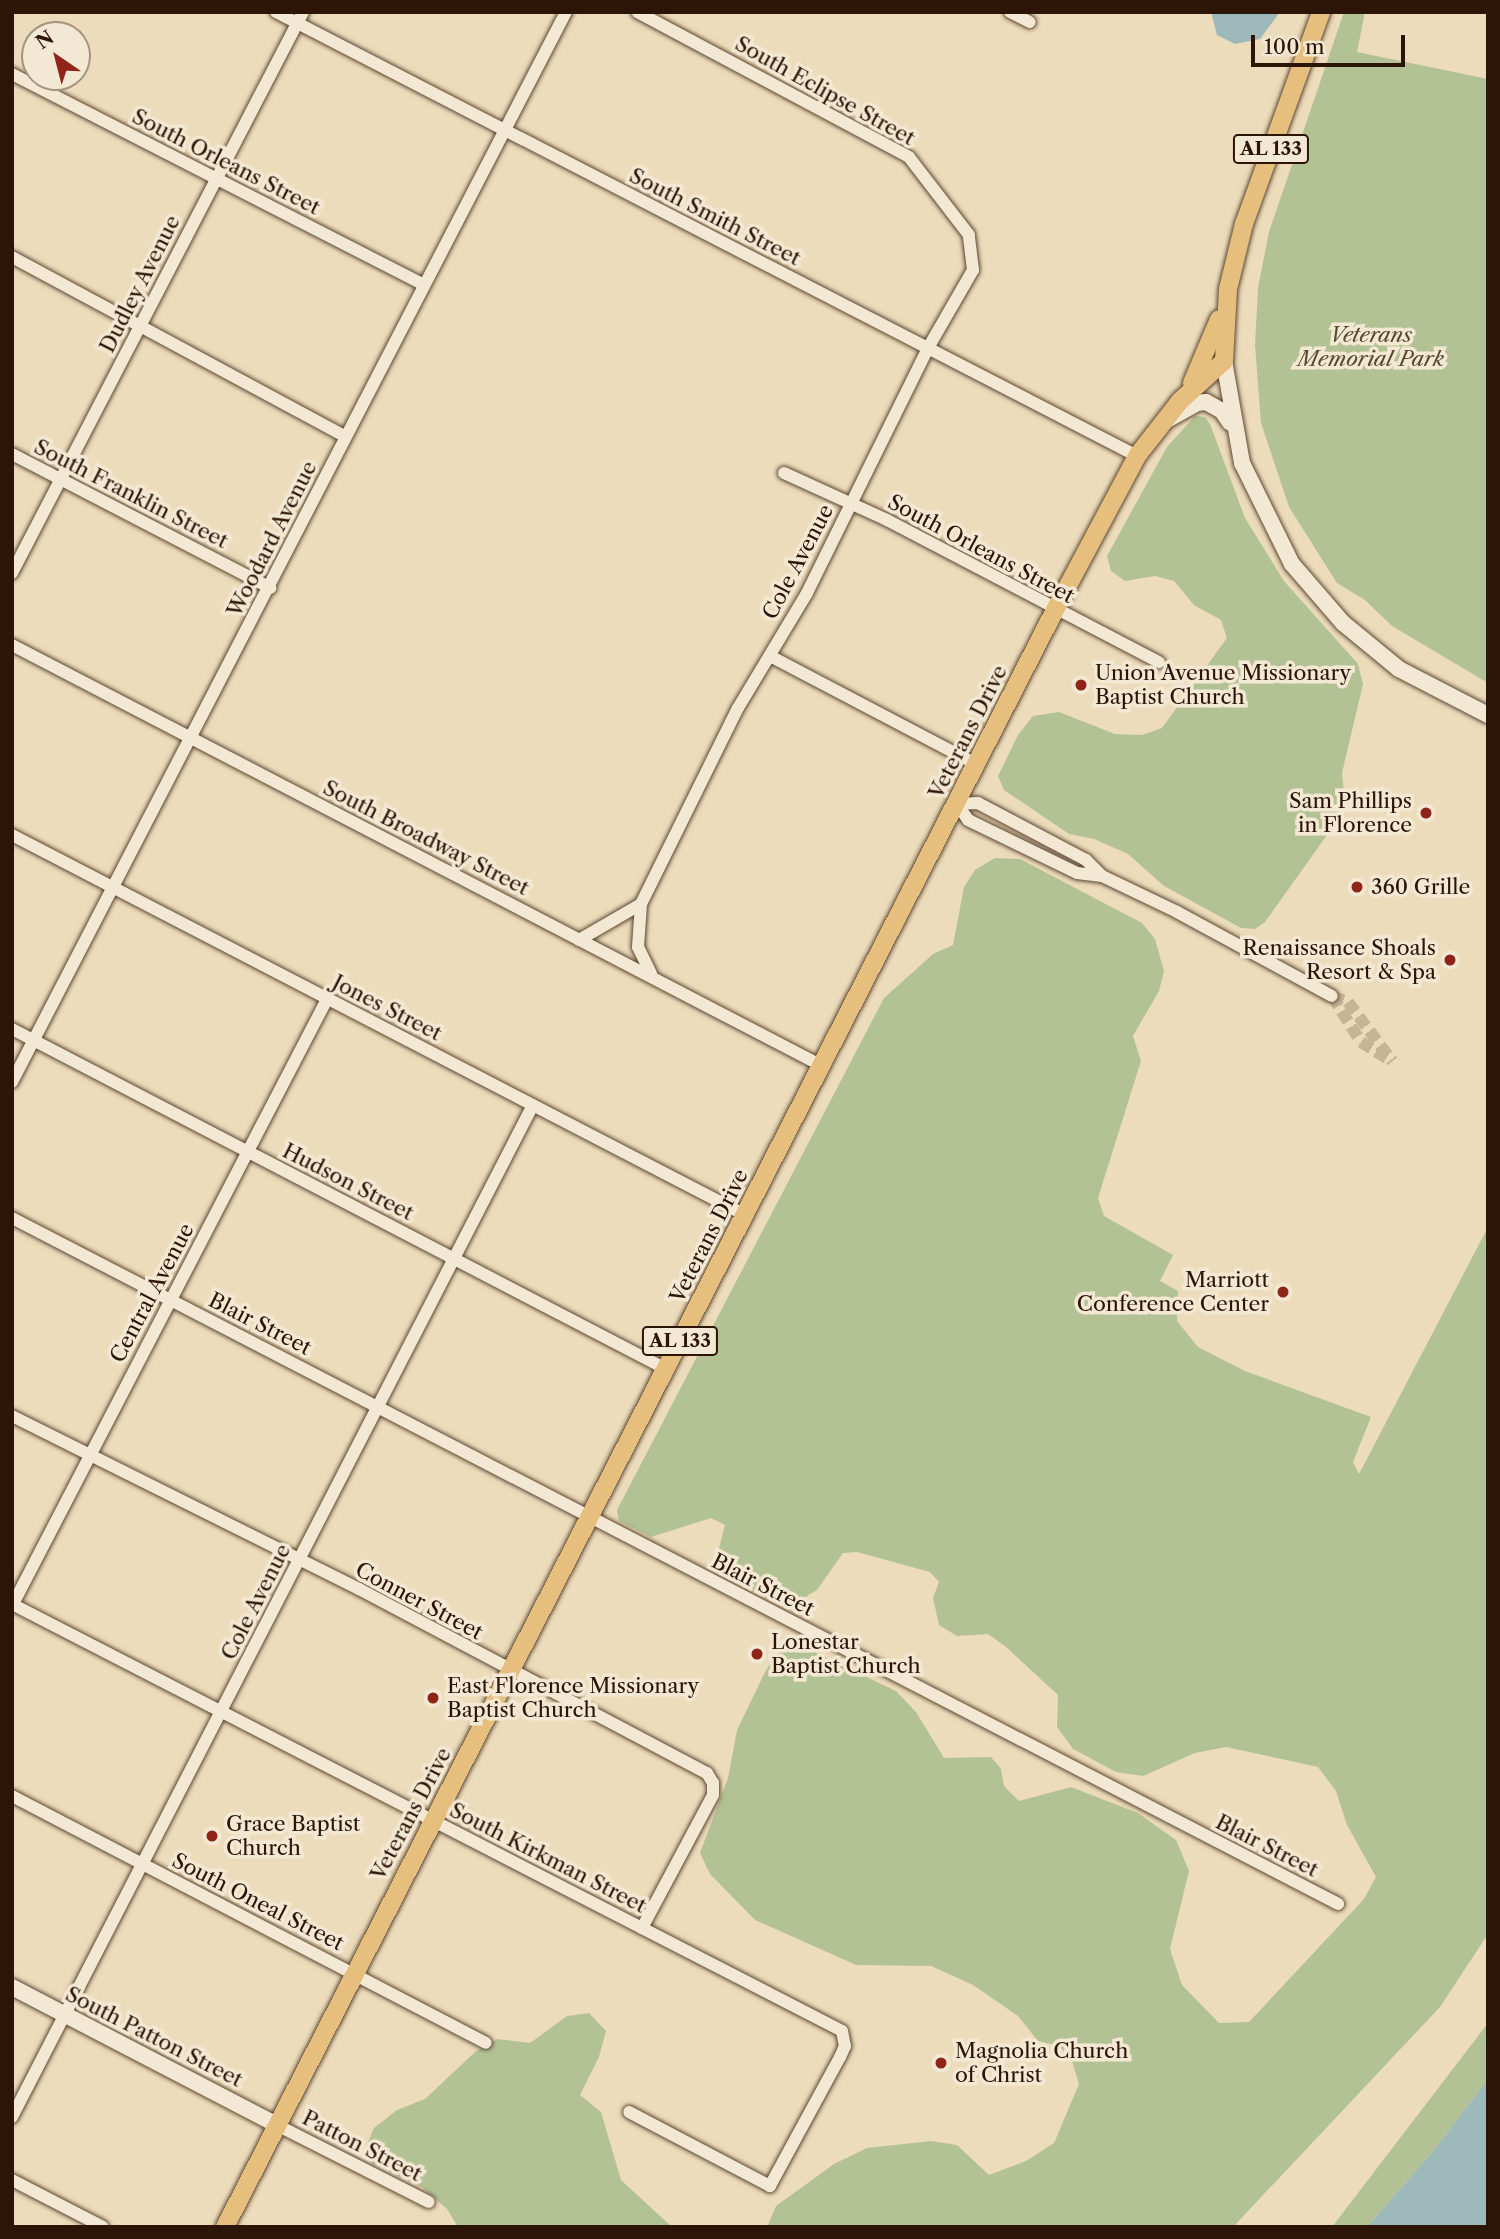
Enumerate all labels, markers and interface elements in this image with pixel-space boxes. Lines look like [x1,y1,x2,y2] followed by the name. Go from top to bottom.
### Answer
[21,21,91,91] north arrow
[1255,21,1409,65] scale bar
[31,26,58,54] text: N
[731,31,919,151] street label: South Eclipse Street
[1264,34,1325,59] text: 100 m
[128,104,324,220] street label: South Orleans Street
[1232,134,1310,164] road number: AL 133
[625,163,805,271] street label: South Smith Street
[94,210,186,358] street label: Dudley Avenue
[1298,322,1444,372] park label: Veterans Memorial Park
[30,434,232,554] street label: South Franklin Street
[222,456,322,622] street label: Woodard Avenue
[884,489,1078,609] street label: South Orleans Street
[757,500,839,624] street label: Cole Avenue
[1095,660,1352,710] place label: Union Avenue Missionary Baptist Church
[924,661,1012,803] street label: Veterans Drive
[1073,677,1089,693] marker: Union Avenue Missionary Baptist Church
[319,775,533,901] street label: South Broadway Street
[1289,788,1412,838] place label: Sam Phillips in Florence
[1418,805,1434,821] marker: Sam Phillips in Florence
[1371,874,1470,900] place label: 360 Grille
[1349,879,1365,895] marker: 360 Grille
[1242,935,1436,985] place label: Renaissance Shoals Resort & Spa
[1442,952,1458,968] marker: Renaissance Shoals Resort & Spa
[328,970,446,1046] street label: Jones Street
[278,1138,418,1226] street label: Hudson Street
[665,1165,753,1307] street label: Veterans Drive
[105,1219,199,1367] street label: Central Avenue
[1077,1267,1269,1317] place label: Marriott Conference Center
[1275,1284,1291,1300] marker: Marriott Conference Center
[204,1287,316,1361] street label: Blair Street
[642,1326,718,1357] road number: AL 133
[216,1540,296,1664] street label: Cole Avenue
[707,1548,819,1622] street label: Blair Street
[351,1557,487,1645] street label: Conner Street
[771,1629,921,1679] place label: Lonestar Baptist Church
[749,1646,765,1662] marker: Lonestar Baptist Church
[447,1673,699,1723] place label: East Florence Missionary Baptist Church
[425,1690,441,1706] marker: East Florence Missionary Baptist Church
[365,1743,457,1885] street label: Veterans Drive
[446,1797,650,1919] street label: South Kirkman Street
[1211,1809,1323,1883] street label: Blair Street
[226,1811,360,1861] place label: Grace Baptist Church
[204,1828,220,1844] marker: Grace Baptist Church
[168,1848,348,1956] street label: South Oneal Street
[61,1981,247,2093] street label: South Patton Street
[955,2038,1129,2088] place label: Magnolia Church of Christ
[933,2055,949,2071] marker: Magnolia Church of Christ
[298,2105,426,2187] street label: Patton Street

